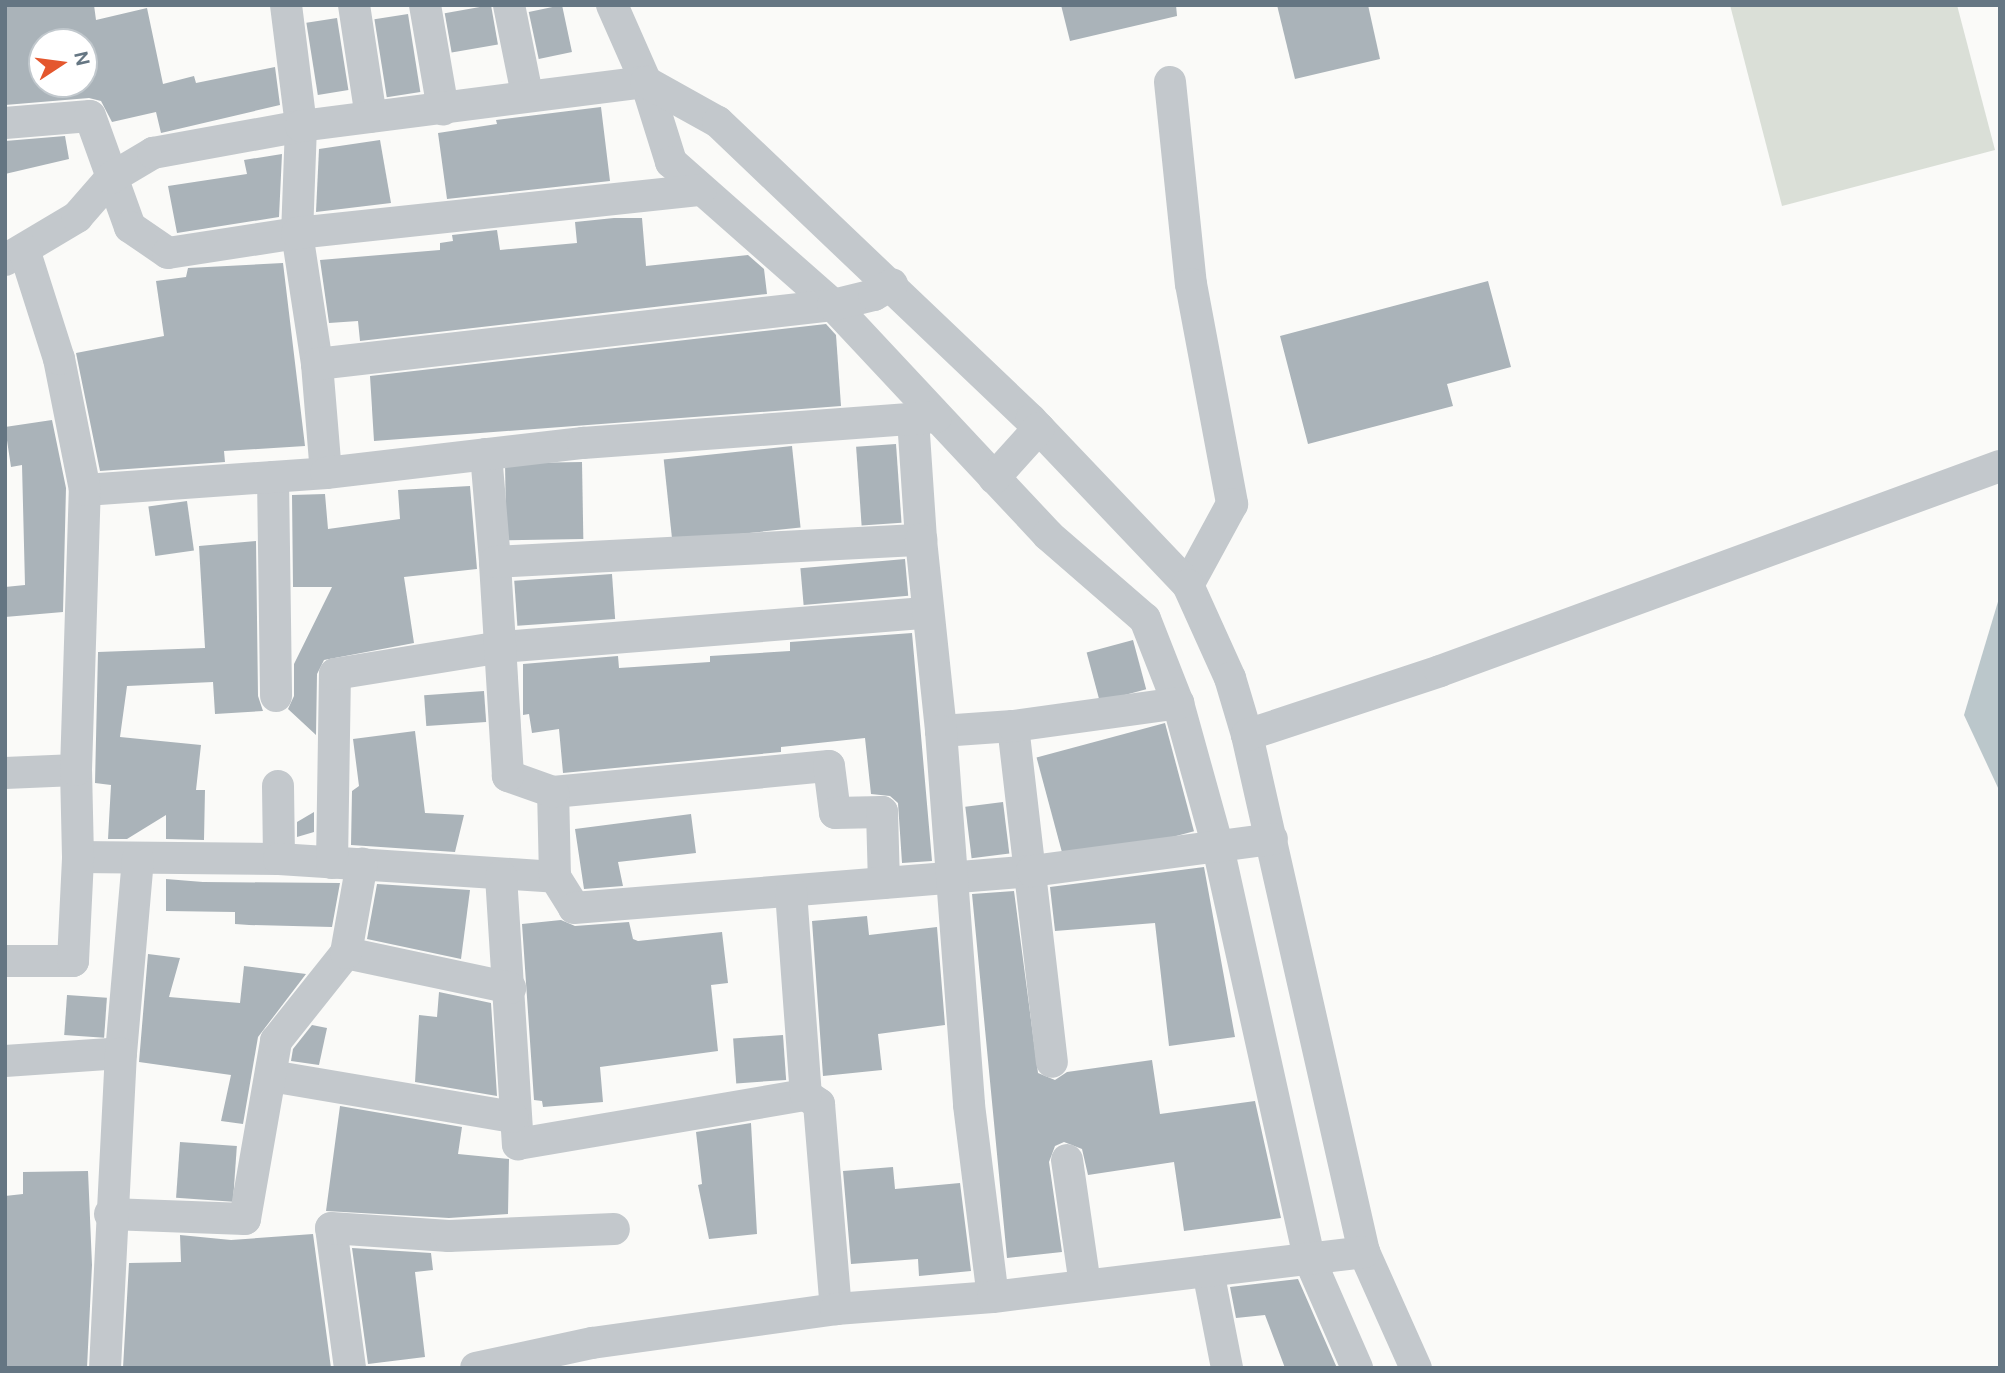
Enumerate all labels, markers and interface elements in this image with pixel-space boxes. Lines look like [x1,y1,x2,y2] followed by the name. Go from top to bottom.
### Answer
[28,28,98,98] north arrow
[68,49,96,68] text: N

